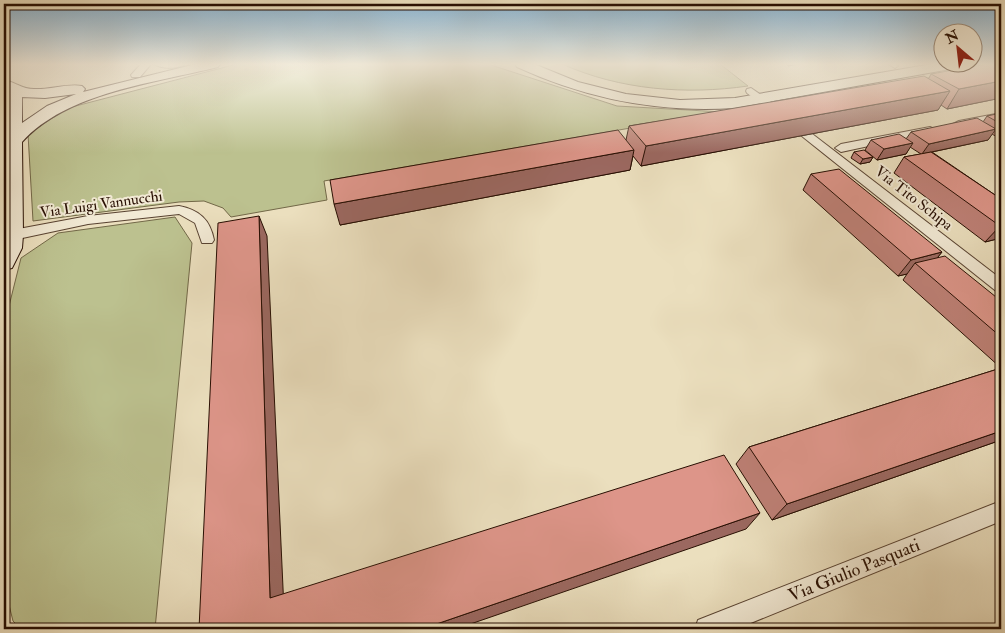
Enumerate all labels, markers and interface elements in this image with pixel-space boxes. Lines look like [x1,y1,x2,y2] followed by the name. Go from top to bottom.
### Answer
[932,22,982,72] north arrow
[942,26,962,48] text: N
[870,162,957,236] street label: Via Tito Schipa
[39,186,164,223] street label: Via Luigi Vannucchi
[785,534,924,607] street label: Via Giulio Pasquati

